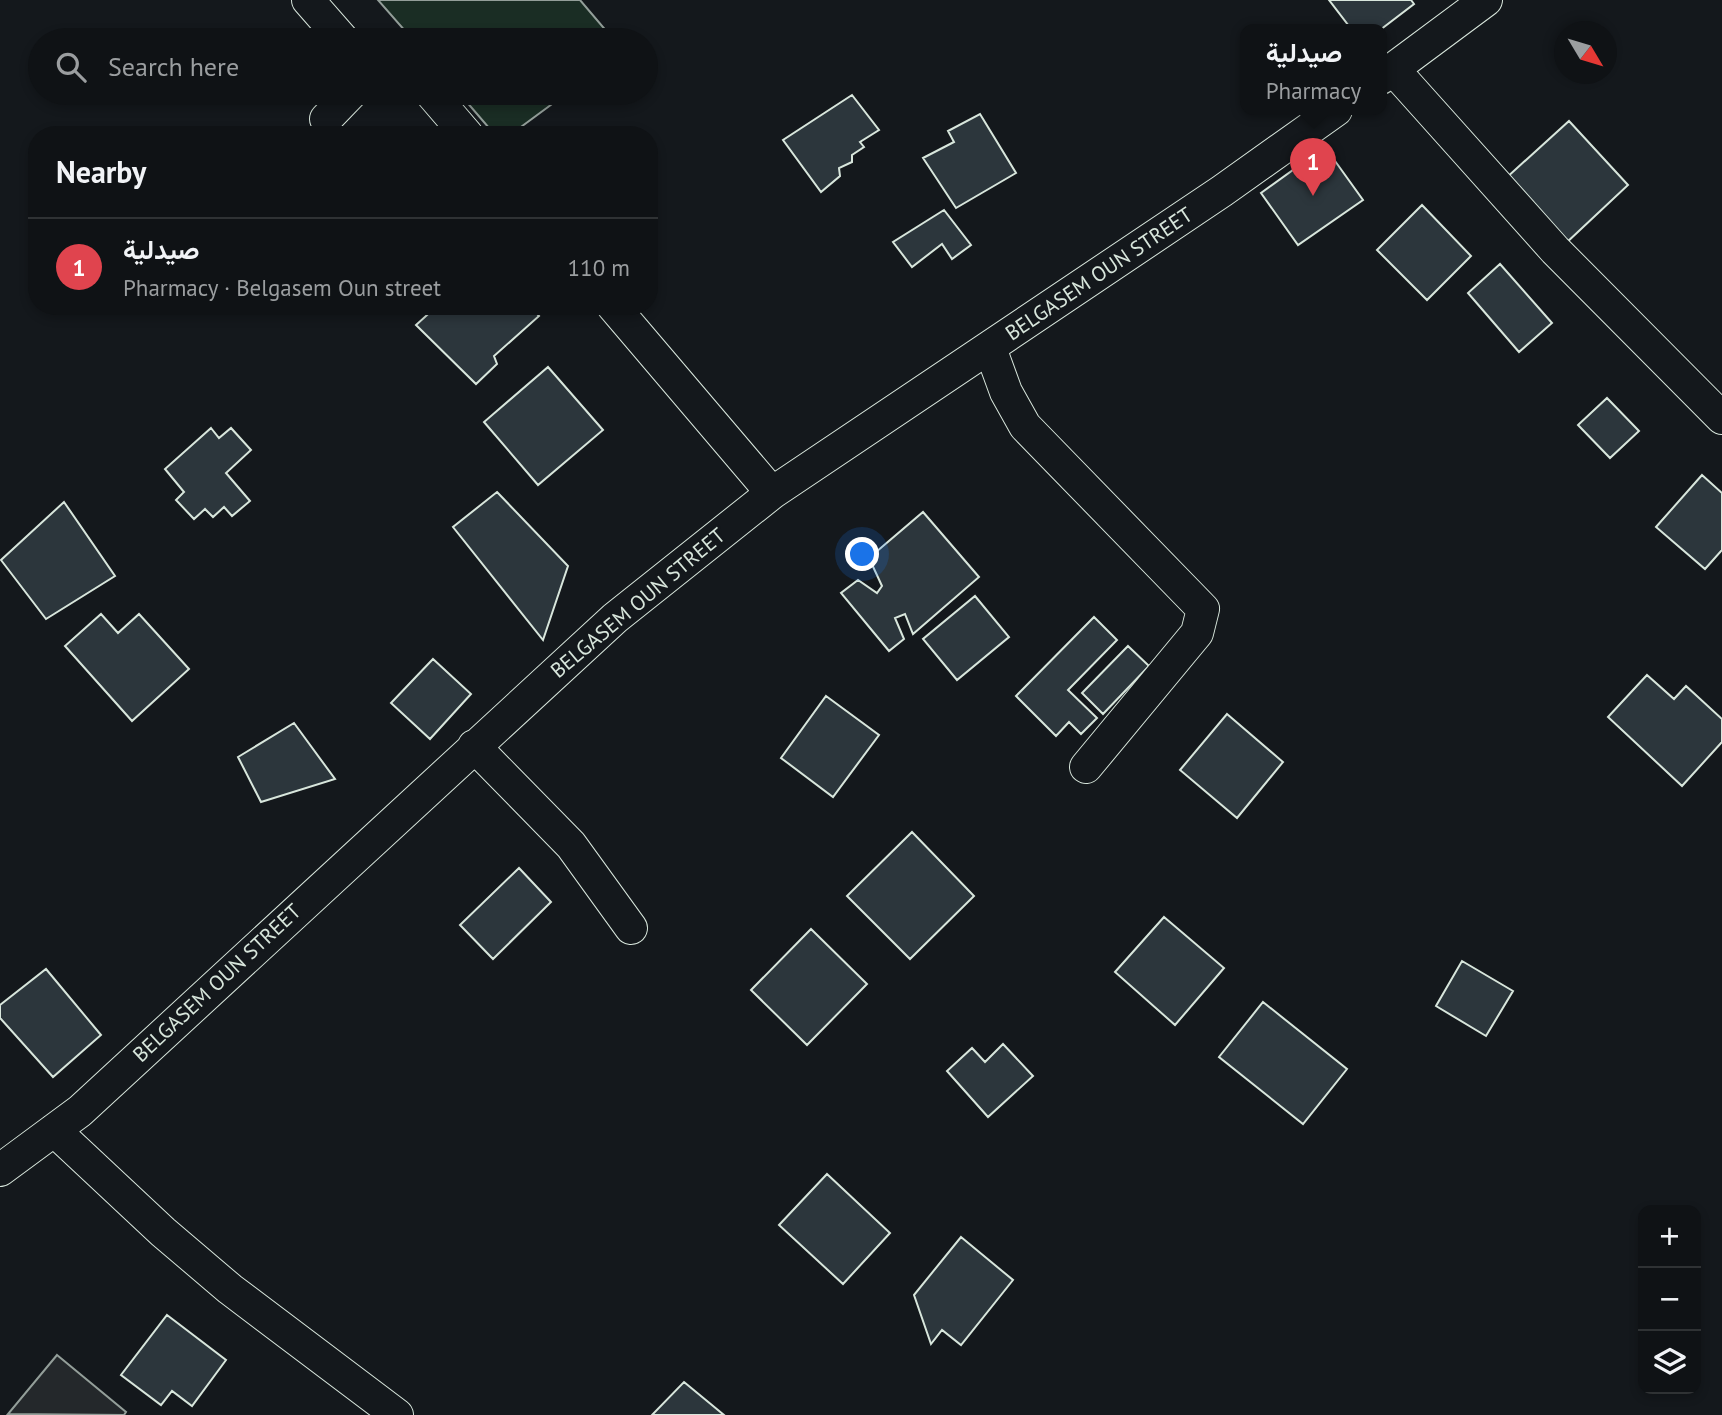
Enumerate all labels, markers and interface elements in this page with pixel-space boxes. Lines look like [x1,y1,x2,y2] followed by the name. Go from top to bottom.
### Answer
[1554,21,1617,84] north arrow
[1240,24,1387,115] popup
[28,28,658,105] search box
[1266,36,1342,69] text: صيدلية
[52,48,90,86] icon: search
[108,50,239,83] text: Search here
[1266,76,1361,105] text: Pharmacy
[1290,138,1336,196] pin: 1
[56,152,146,191] text: Nearby
[1000,201,1198,346] street label: BELGASEM OUN STREET
[123,233,200,266] text: صيدلية
[72,253,86,282] text: 1
[568,253,630,282] text: 110 m
[123,273,441,302] text: Pharmacy · Belgasem Oun street
[545,521,731,684] street label: BELGASEM OUN STREET
[845,537,879,571] your location
[127,898,307,1068] street label: BELGASEM OUN STREET
[1638,1205,1701,1394] map controls
[1638,1205,1701,1268] button: +
[1638,1268,1701,1331] button: −
[1638,1331,1701,1394] button: layers

